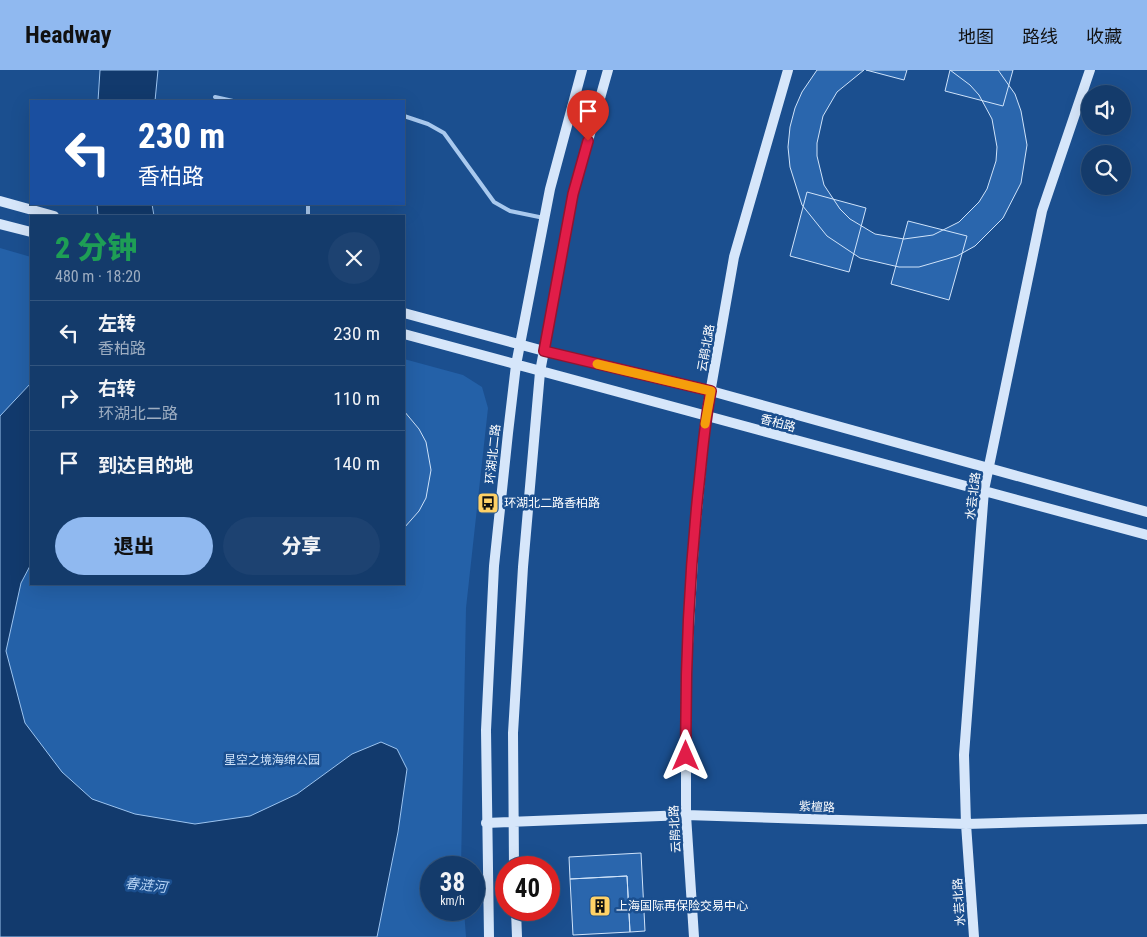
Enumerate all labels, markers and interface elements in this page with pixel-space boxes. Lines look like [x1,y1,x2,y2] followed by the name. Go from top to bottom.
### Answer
[25,21,111,49] text: Headway
[958,26,994,47] text: 地图
[1022,26,1058,47] text: 路线
[1086,26,1122,47] text: 收藏
[1081,85,1131,195] map controls
[1081,85,1131,135] button: sound
[567,90,609,141] pin
[574,97,602,125] icon: arrive
[138,116,225,157] text: 230 m
[55,120,120,185] icon: left
[1081,145,1131,195] button: search
[138,164,204,189] text: 香柏路
[55,230,137,265] text: 2 分钟
[328,232,380,284] button: close
[55,267,141,286] text: 480 m · 18:20
[98,312,136,335] text: 左转
[55,319,83,347] icon: left
[333,322,380,345] text: 230 m
[695,323,717,373] street label: 云鹃北路
[98,339,146,358] text: 香柏路
[98,377,136,400] text: 右转
[55,384,83,412] icon: right
[333,387,380,410] text: 110 m
[98,404,178,423] text: 环湖北二路
[759,412,797,434] street label: 香柏路
[483,423,503,485] street label: 环湖北二路
[55,449,83,477] icon: arrive
[333,452,380,475] text: 140 m
[98,454,193,477] text: 到达目的地
[963,471,983,521] street label: 水芸北路
[476,491,500,515] bus stop icon: 环湖北二路香柏路
[504,496,600,510] place label: 环湖北二路香柏路
[55,517,213,575] button: 退出
[223,517,380,575] button: 分享
[659,729,711,781] position arrow
[224,753,320,767] park label: 星空之境海绵公园
[799,799,835,815] street label: 紫檀路
[667,805,683,853] street label: 云鹃北路
[495,856,560,921] speed limit sign: 40
[440,868,465,897] text: 38
[124,875,171,895] water label: 春涟河
[950,878,968,926] street label: 水芸北路
[440,894,465,908] text: km/h
[588,894,612,918] building icon: 上海国际再保险交易中心
[616,899,748,913] place label: 上海国际再保险交易中心

